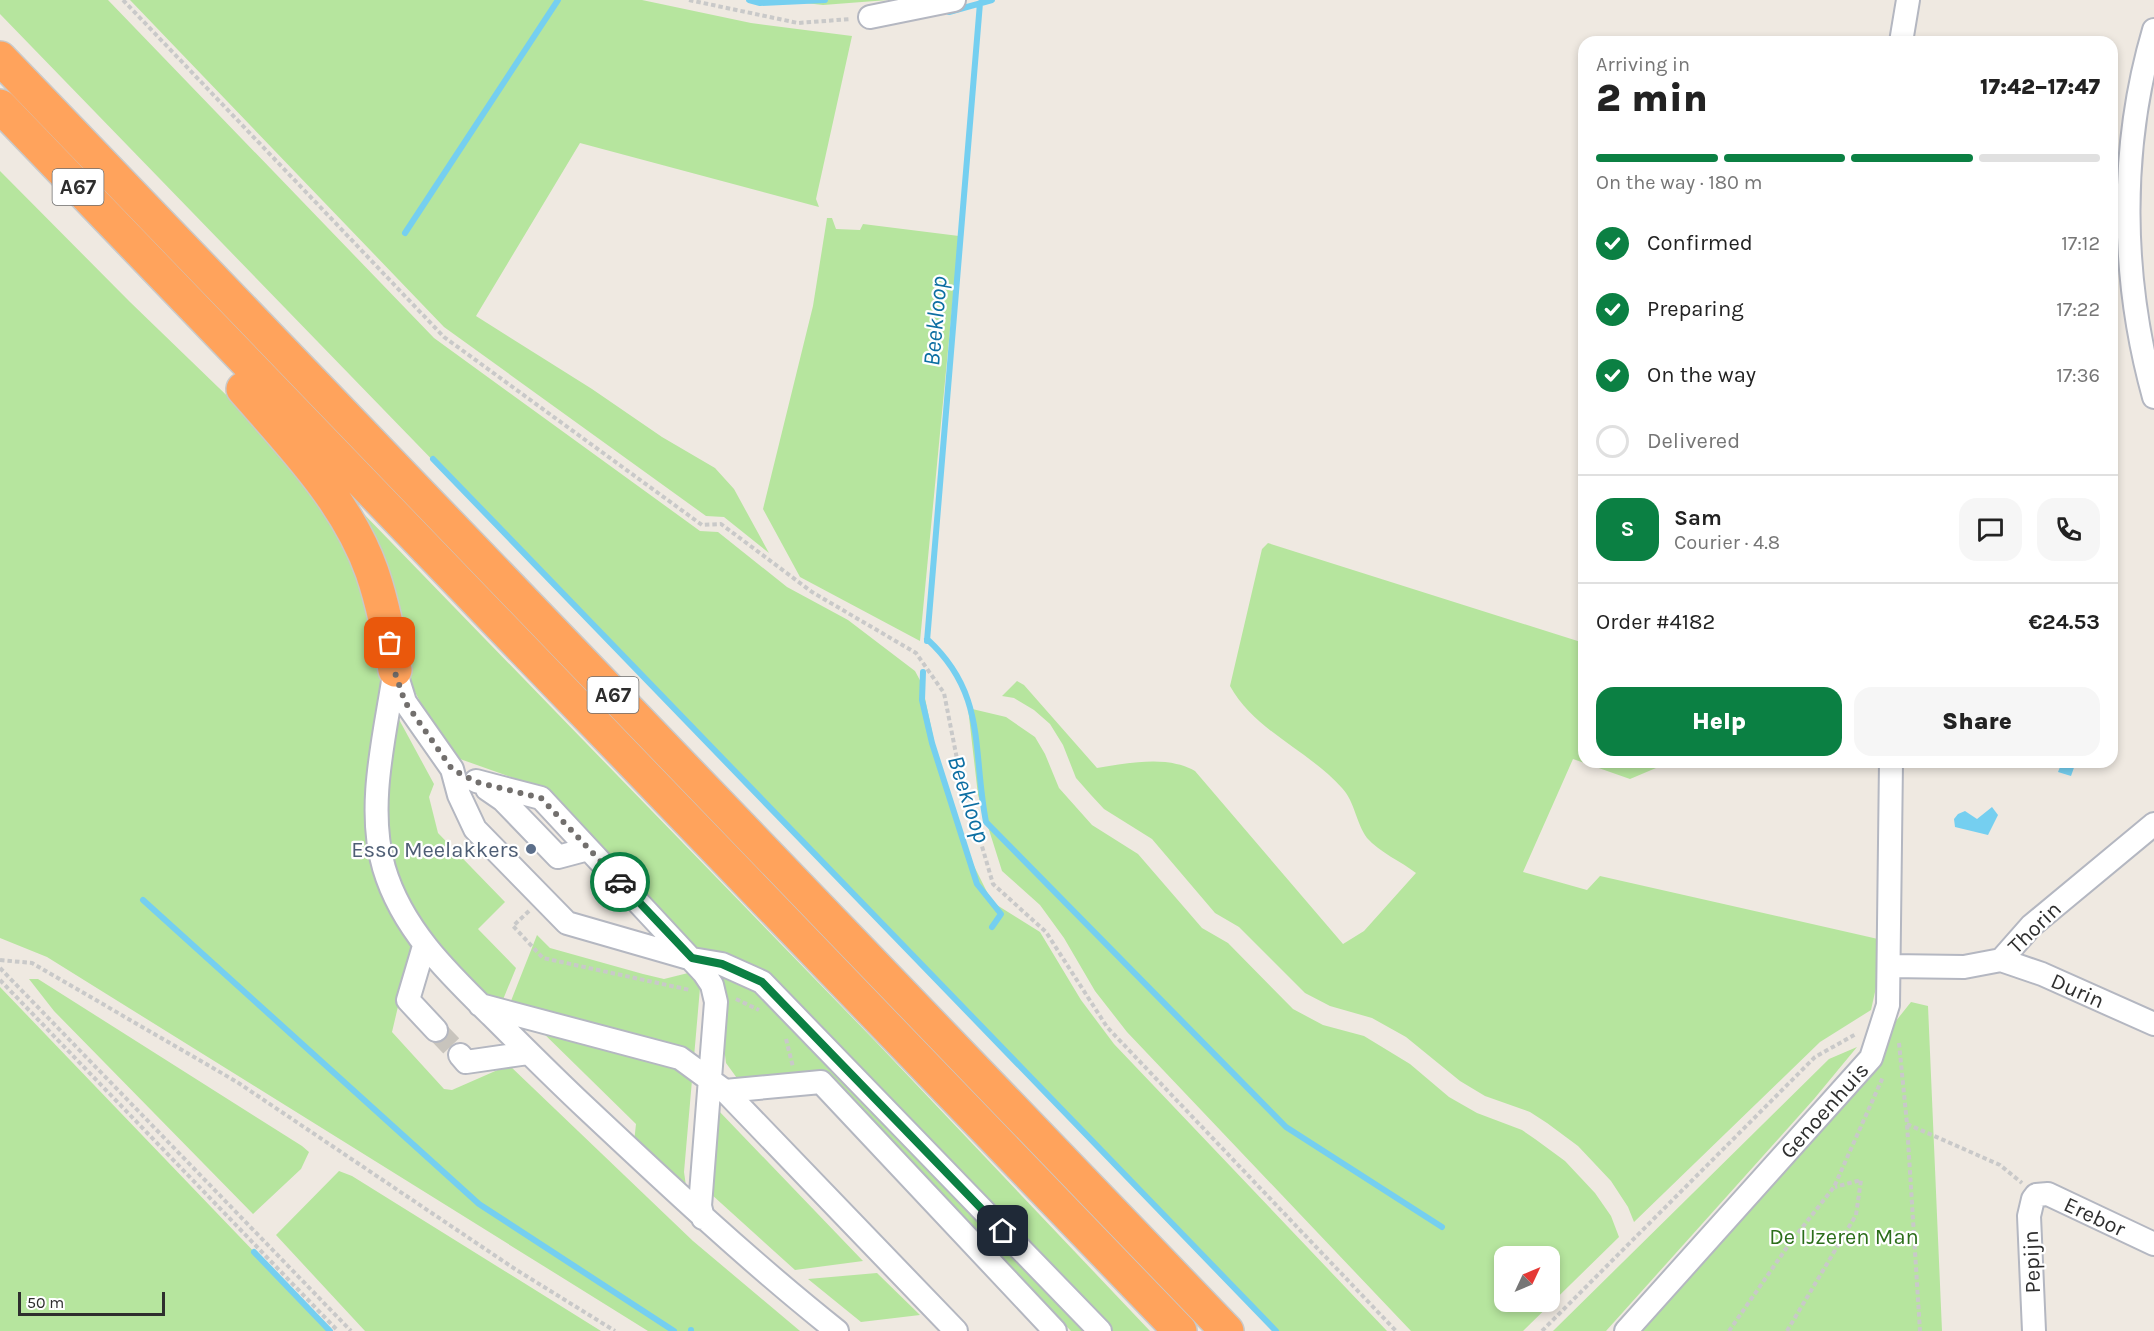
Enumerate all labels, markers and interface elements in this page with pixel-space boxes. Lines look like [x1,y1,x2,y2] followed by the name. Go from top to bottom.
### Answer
[1596,53,1690,76] text: Arriving in
[1980,74,2100,100] text: 17:42–17:47
[1596,75,1708,121] text: 2 min
[52,169,104,205] road number: A67
[1596,171,1762,194] text: On the way · 180 m
[1596,227,1629,260] icon: check
[1647,230,1753,256] text: Confirmed
[2061,232,2100,255] text: 17:12
[917,275,953,367] water label: Beekloop
[1596,293,1629,326] icon: check
[1647,296,1744,322] text: Preparing
[2056,298,2100,321] text: 17:22
[1596,359,1629,392] icon: check
[1647,362,1756,388] text: On the way
[2056,364,2100,387] text: 17:36
[1647,428,1740,454] text: Delivered
[1959,498,2022,561] button: chat
[2037,498,2100,561] button: phone
[1674,505,1722,531] text: Sam
[1620,516,1635,542] text: S
[1674,531,1780,554] text: Courier · 4.8
[1596,609,1715,635] text: Order #4182
[2028,609,2100,635] text: €24.53
[364,617,415,668] pin
[373,626,406,659] icon: bag
[588,677,638,713] road number: A67
[1596,687,1842,756] button: Help
[1854,687,2100,756] button: Share
[942,752,996,846] water label: Beekloop
[351,837,519,863] place label: Esso Meelakkers
[524,842,538,856] marker: Esso Meelakkers
[590,852,650,912] courier
[604,866,637,899] icon: car
[2003,896,2067,959] street label: Thorin
[2047,968,2108,1014] street label: Durin
[1775,1057,1875,1164] street label: Genoenhuis
[2060,1191,2129,1242] street label: Erebor
[977,1205,1028,1256] pin
[986,1214,1019,1247] icon: home
[1769,1224,1919,1250] park label: De IJzeren Man
[2018,1230,2046,1294] street label: Pepijn
[1494,1246,1560,1312] north arrow
[1494,1246,1560,1312] map controls
[18,1289,165,1316] scale bar
[27,1293,64,1312] text: 50 m

